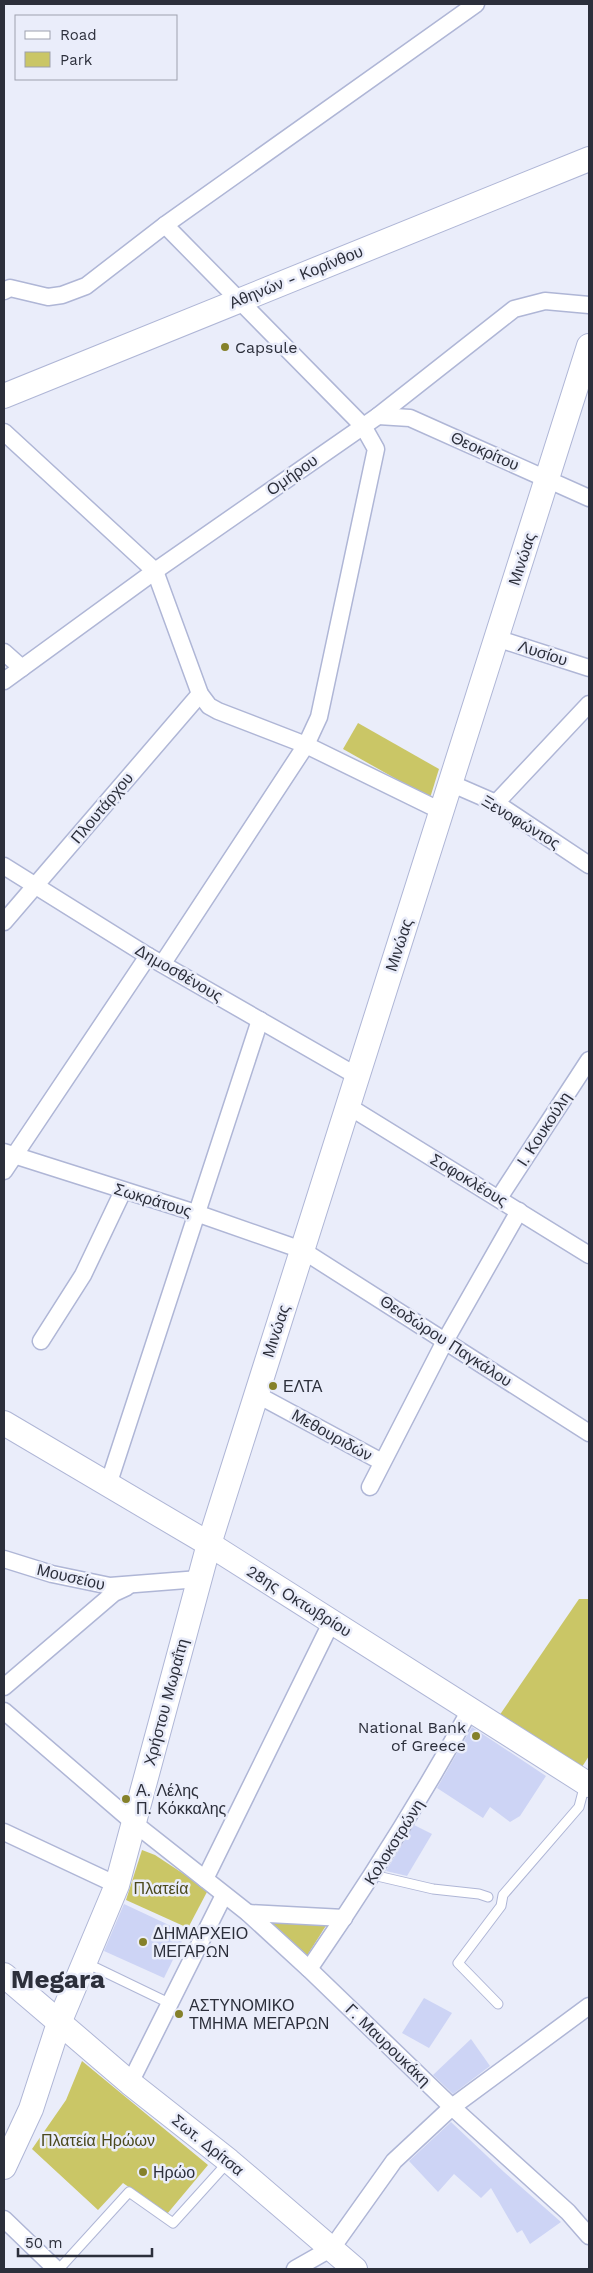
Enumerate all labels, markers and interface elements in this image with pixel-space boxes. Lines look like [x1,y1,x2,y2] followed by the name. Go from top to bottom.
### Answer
[15,15,178,80] legend
[60,26,97,44] text: Road
[60,51,93,69] text: Park
[226,241,366,313] street label: Αθηνών - Κορίνθου
[235,338,298,357] place label: Capsule
[219,341,231,353] marker: Capsule
[448,428,522,474] street label: Θεοκρίτου
[263,451,321,499] street label: Ομήρου
[505,530,540,588] street label: Μινώας
[516,636,570,670] street label: Λυσίου
[67,769,137,847] street label: Πλουτάρχου
[478,791,564,853] street label: Ξενοφώντος
[382,916,417,974] street label: Μινώας
[132,940,226,1006] street label: Δημοσθένους
[513,1088,575,1170] street label: Ι. Κουκούλη
[427,1150,511,1211] street label: Σοφοκλέους
[112,1179,194,1221] street label: Σωκράτους
[377,1291,515,1391] street label: Θεοδώρου Παγκάλου
[259,1302,294,1360] street label: Μινώας
[283,1377,323,1396] place label: ΕΛΤΑ
[267,1380,279,1392] marker: ΕΛΤΑ
[288,1405,376,1465] street label: Μεθουριδών
[35,1560,107,1594] street label: Μουσείου
[243,1561,355,1641] street label: 28ης Οκτωβρίου
[140,1636,192,1768] street label: Χρήστου Μωραΐτη
[358,1718,466,1755] place label: National Bank of Greece
[470,1730,482,1742] marker: National Bank of Greece
[136,1781,227,1818] place label: Α. Λέλης Π. Κόκκαλης
[120,1793,132,1805] marker: Α. Λέλης Π. Κόκκαλης
[360,1796,428,1888] street label: Κολοκοτρώνη
[134,1879,188,1898] park label: Πλατεία
[153,1924,248,1961] place label: ΔΗΜΑΡΧΕΙΟ ΜΕΓΑΡΩΝ
[137,1936,149,1948] marker: ΔΗΜΑΡΧΕΙΟ ΜΕΓΑΡΩΝ
[11,1964,105,1994] district label: Megara
[189,1996,329,2033] place label: ΑΣΤΥΝΟΜΙΚΟ ΤΜΗΜΑ ΜΕΓΑΡΩΝ
[342,2000,434,2090] street label: Γ. Μαυρουκάκη
[173,2008,185,2020] marker: ΑΣΤΥΝΟΜΙΚΟ ΤΜΗΜΑ ΜΕΓΑΡΩΝ
[168,2110,248,2180] street label: Σωτ. Δρίτσα
[41,2131,155,2150] park label: Πλατεία Ηρώων
[153,2163,195,2182] place label: Ηρώο
[137,2166,149,2178] marker: Ηρώο
[18,2226,151,2258] scale bar
[25,2234,62,2252] text: 50 m

